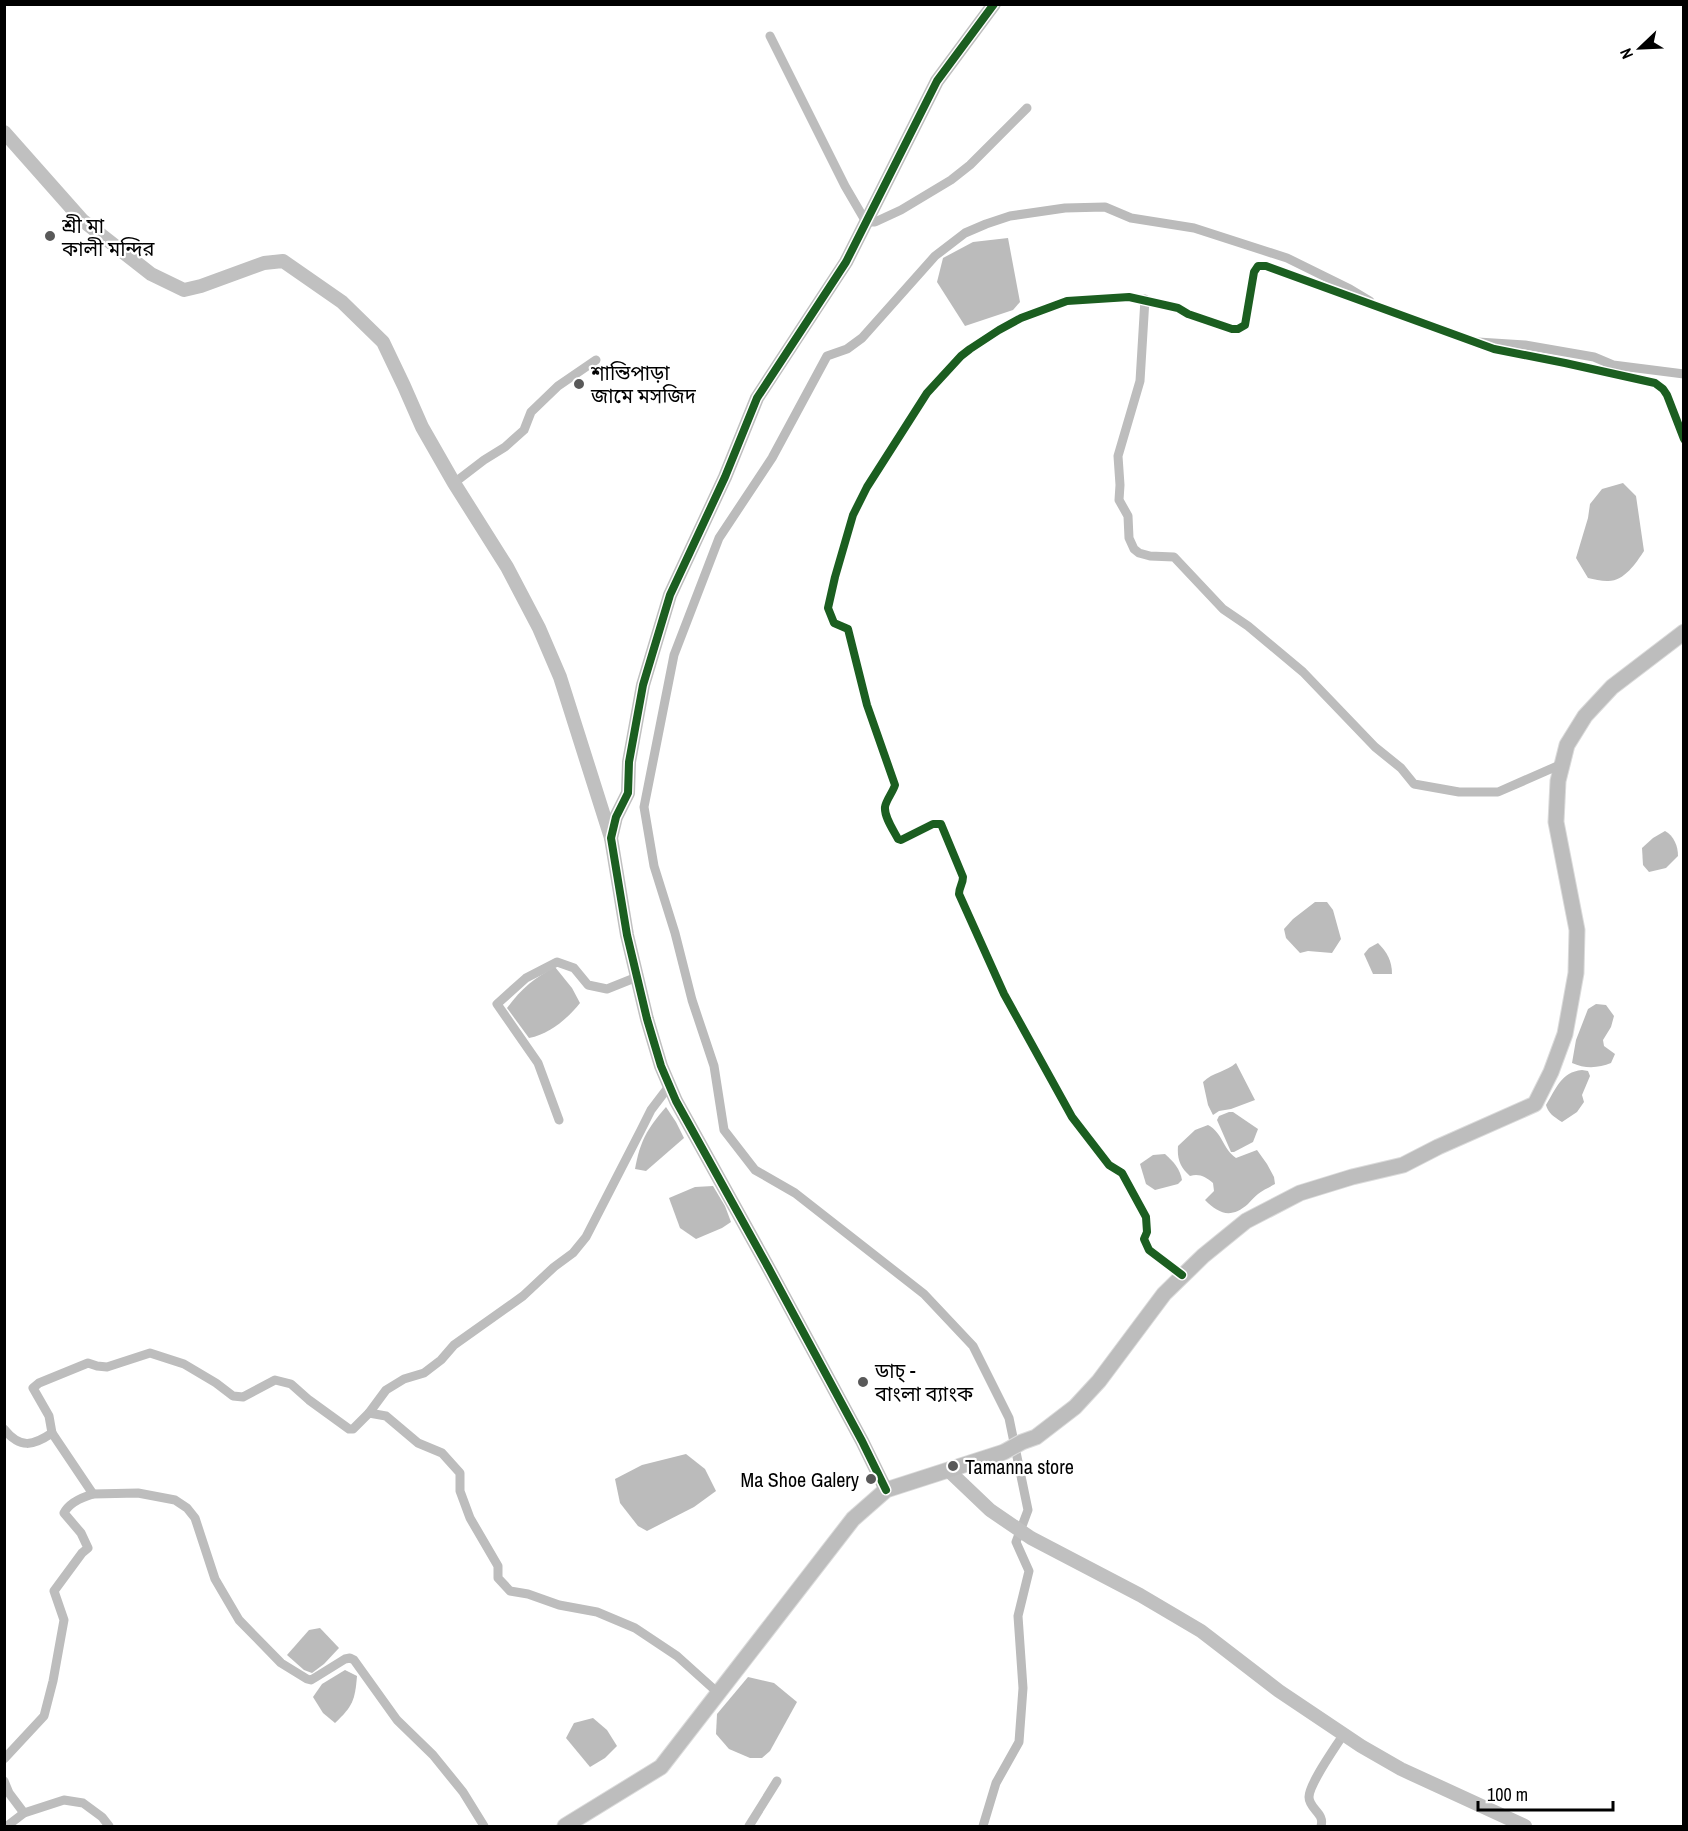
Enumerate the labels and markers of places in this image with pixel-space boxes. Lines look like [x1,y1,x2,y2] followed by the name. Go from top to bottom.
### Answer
[61,212,156,262] place label: শ্রী মা কালী মন্দির
[43,229,57,243] marker: শ্রী মা কালী মন্দির
[590,359,697,409] place label: শান্তিপাড়া জামে মসজিদ
[572,377,586,391] marker: শান্তিপাড়া জামে মসজিদ
[874,1357,974,1407] place label: ডাচ্ - বাংলা ব্যাংক
[856,1375,870,1389] marker: ডাচ্ - বাংলা ব্যাংক
[965,1453,1074,1480] place label: Tamanna store
[946,1459,960,1473] marker: Tamanna store
[741,1466,860,1493] place label: Ma Shoe Galery
[864,1472,878,1486] marker: Ma Shoe Galery

